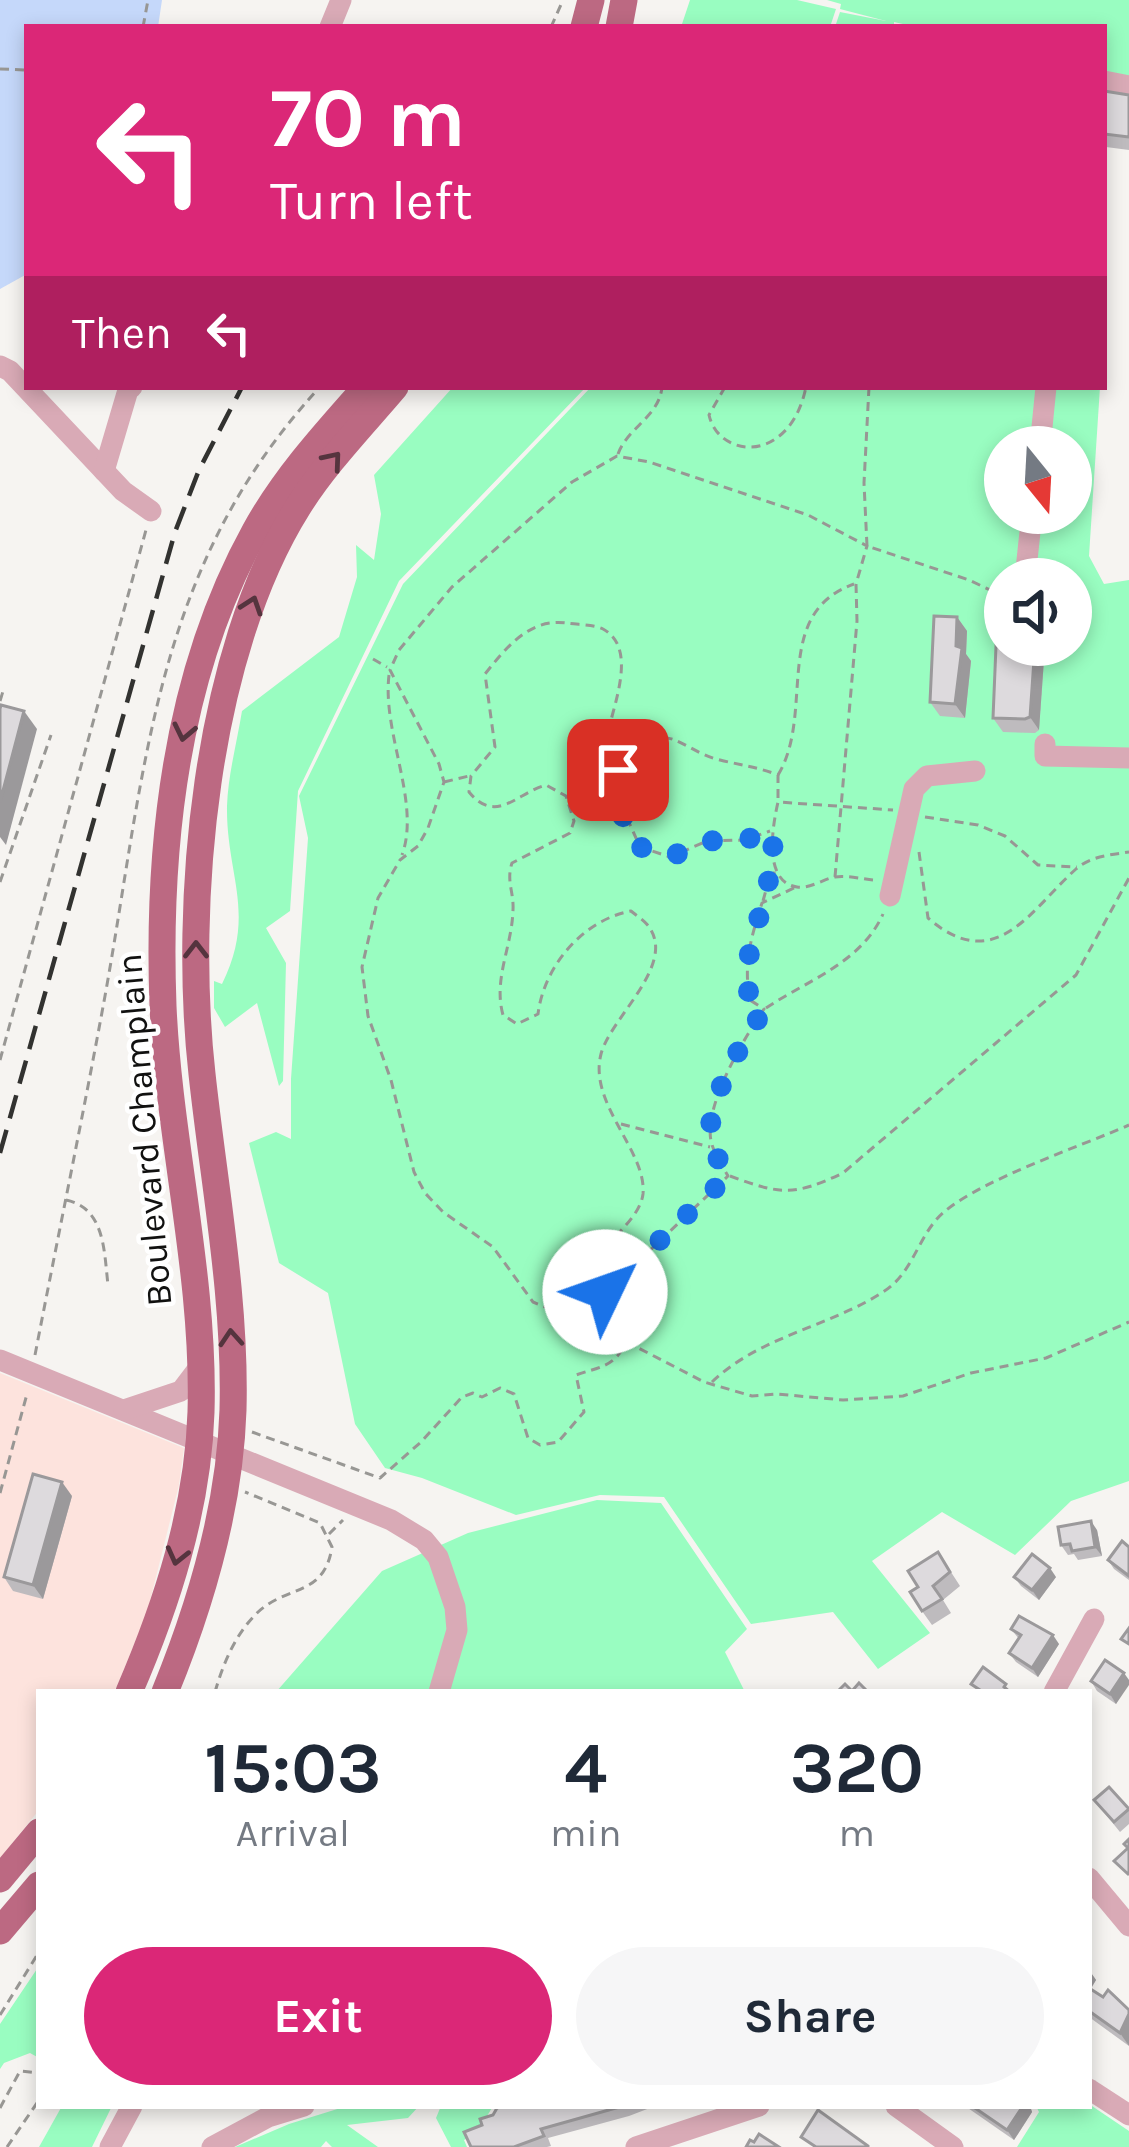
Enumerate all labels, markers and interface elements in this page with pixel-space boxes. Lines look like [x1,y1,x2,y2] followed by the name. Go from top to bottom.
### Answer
[270,69,466,167] text: 70 m
[72,72,228,228] icon: left
[270,169,473,233] text: Turn left
[196,300,262,366] icon: left
[72,307,172,359] text: Then
[984,426,1092,534] north arrow
[984,426,1092,666] map controls
[319,452,341,474] one-way arrow
[984,558,1092,666] button: sound
[238,596,263,617] one-way arrow
[567,719,669,821] pin
[172,722,198,742] one-way arrow
[585,737,651,803] icon: arrive
[183,940,209,958] one-way arrow
[108,952,180,1308] street label: Boulevard Champlain
[542,1229,668,1355] position arrow
[219,1328,245,1347] one-way arrow
[166,1545,191,1565] one-way arrow
[204,1726,382,1810] text: 15:03
[564,1726,607,1810] text: 4
[790,1726,924,1810] text: 320
[236,1810,350,1856] text: Arrival
[550,1810,622,1856] text: min
[839,1810,875,1856] text: m
[84,1947,552,2085] button: Exit
[576,1947,1044,2085] button: Share

